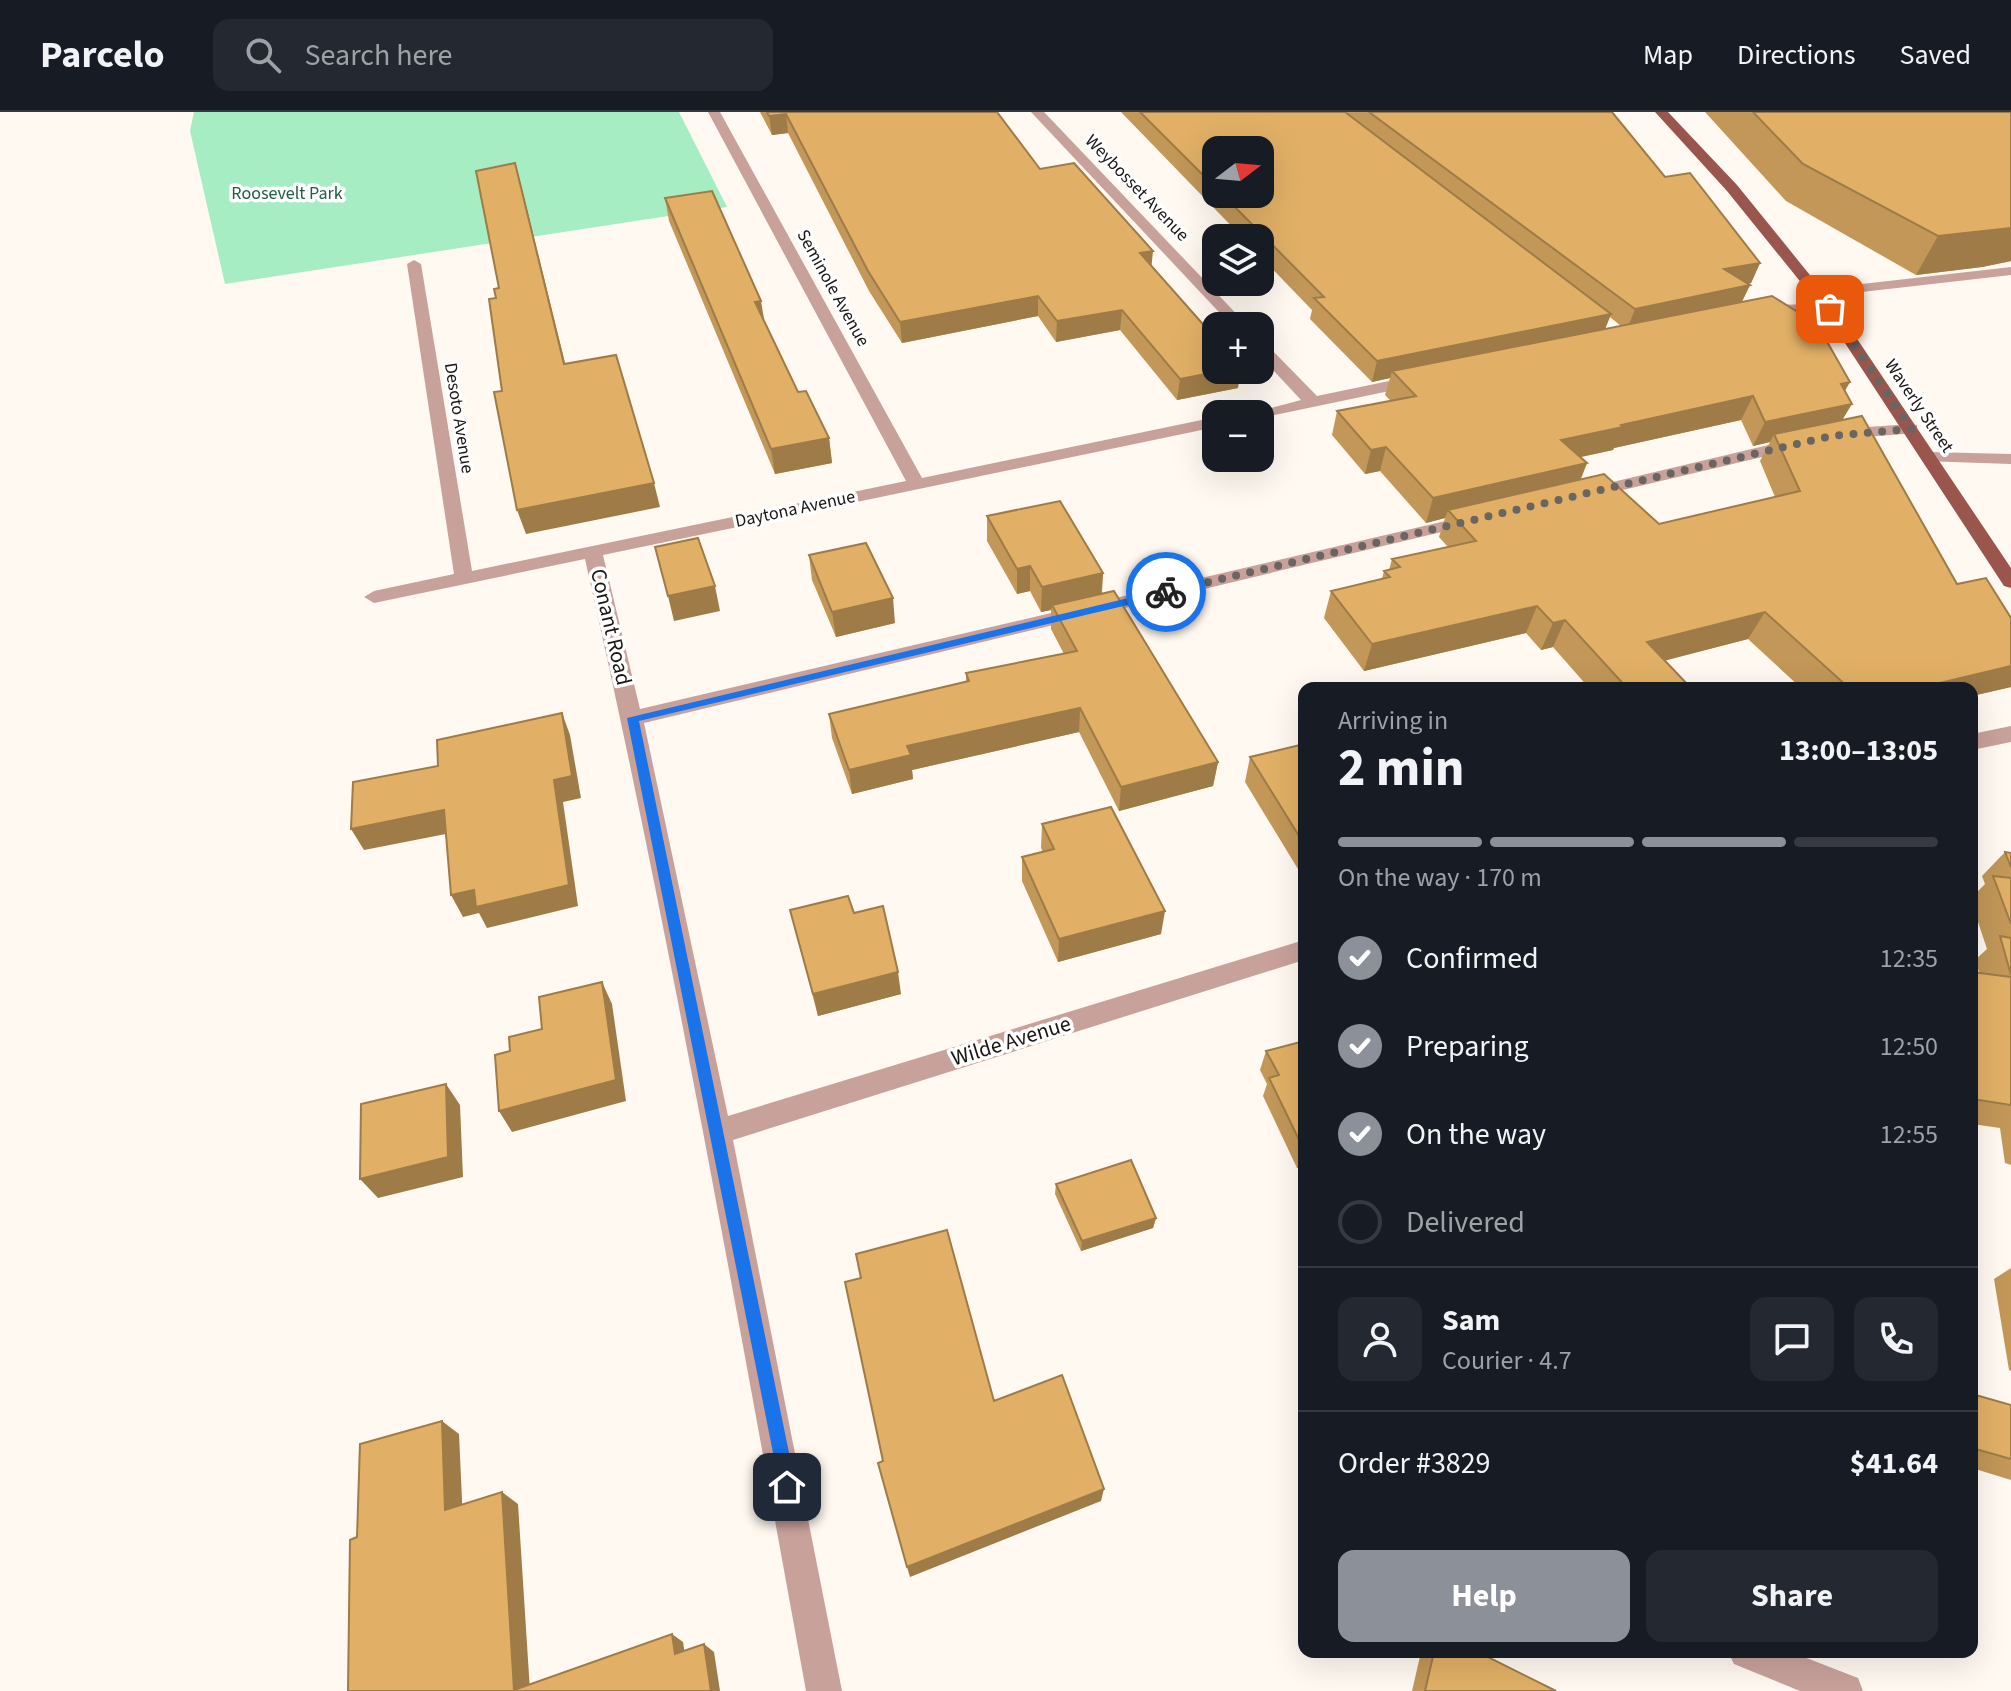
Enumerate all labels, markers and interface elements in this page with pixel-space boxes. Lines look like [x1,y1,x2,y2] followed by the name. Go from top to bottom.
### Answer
[213,19,773,91] search box
[40,28,165,82] text: Parcelo
[241,33,285,77] icon: search
[305,34,452,77] text: Search here
[1643,35,1693,75] text: Map
[1737,35,1856,75] text: Directions
[1900,35,1971,75] text: Saved
[1079,129,1195,247] street label: Weybosset Avenue
[1202,136,1274,208] north arrow
[1202,136,1274,472] map controls
[231,181,343,206] park label: Roosevelt Park
[1202,224,1274,296] button: layers
[791,225,875,351] street label: Seminole Avenue
[1796,275,1864,343] pin
[1808,287,1852,331] icon: bag
[1202,312,1274,384] button: +
[1878,354,1960,458] street label: Waverly Street
[438,361,480,475] street label: Desoto Avenue
[1202,400,1274,472] button: −
[733,484,857,534] street label: Daytona Avenue
[1126,552,1206,632] courier
[582,566,640,688] street label: Conant Road
[1144,570,1188,614] icon: bike
[1338,702,1448,739] text: Arriving in
[1779,729,1938,772] text: 13:00–13:05
[1338,732,1465,806] text: 2 min
[1338,859,1542,896] text: On the way · 170 m
[1338,936,1382,980] icon: check
[1406,937,1539,980] text: Confirmed
[1880,940,1938,977] text: 12:35
[947,1008,1075,1074] street label: Wilde Avenue
[1338,1024,1382,1068] icon: check
[1406,1025,1529,1068] text: Preparing
[1880,1028,1938,1065] text: 12:50
[1338,1112,1382,1156] icon: check
[1406,1113,1546,1156] text: On the way
[1880,1116,1938,1153] text: 12:55
[1406,1201,1525,1244] text: Delivered
[1338,1297,1422,1381] button: person
[1750,1297,1834,1381] button: chat
[1854,1297,1938,1381] button: phone
[1442,1299,1500,1342] text: Sam
[1442,1342,1572,1379] text: Courier · 4.7
[1338,1442,1491,1485] text: Order #3829
[1850,1442,1938,1485] text: $41.64
[753,1453,821,1521] pin
[765,1465,809,1509] icon: home
[1338,1550,1630,1642] button: Help
[1646,1550,1938,1642] button: Share

